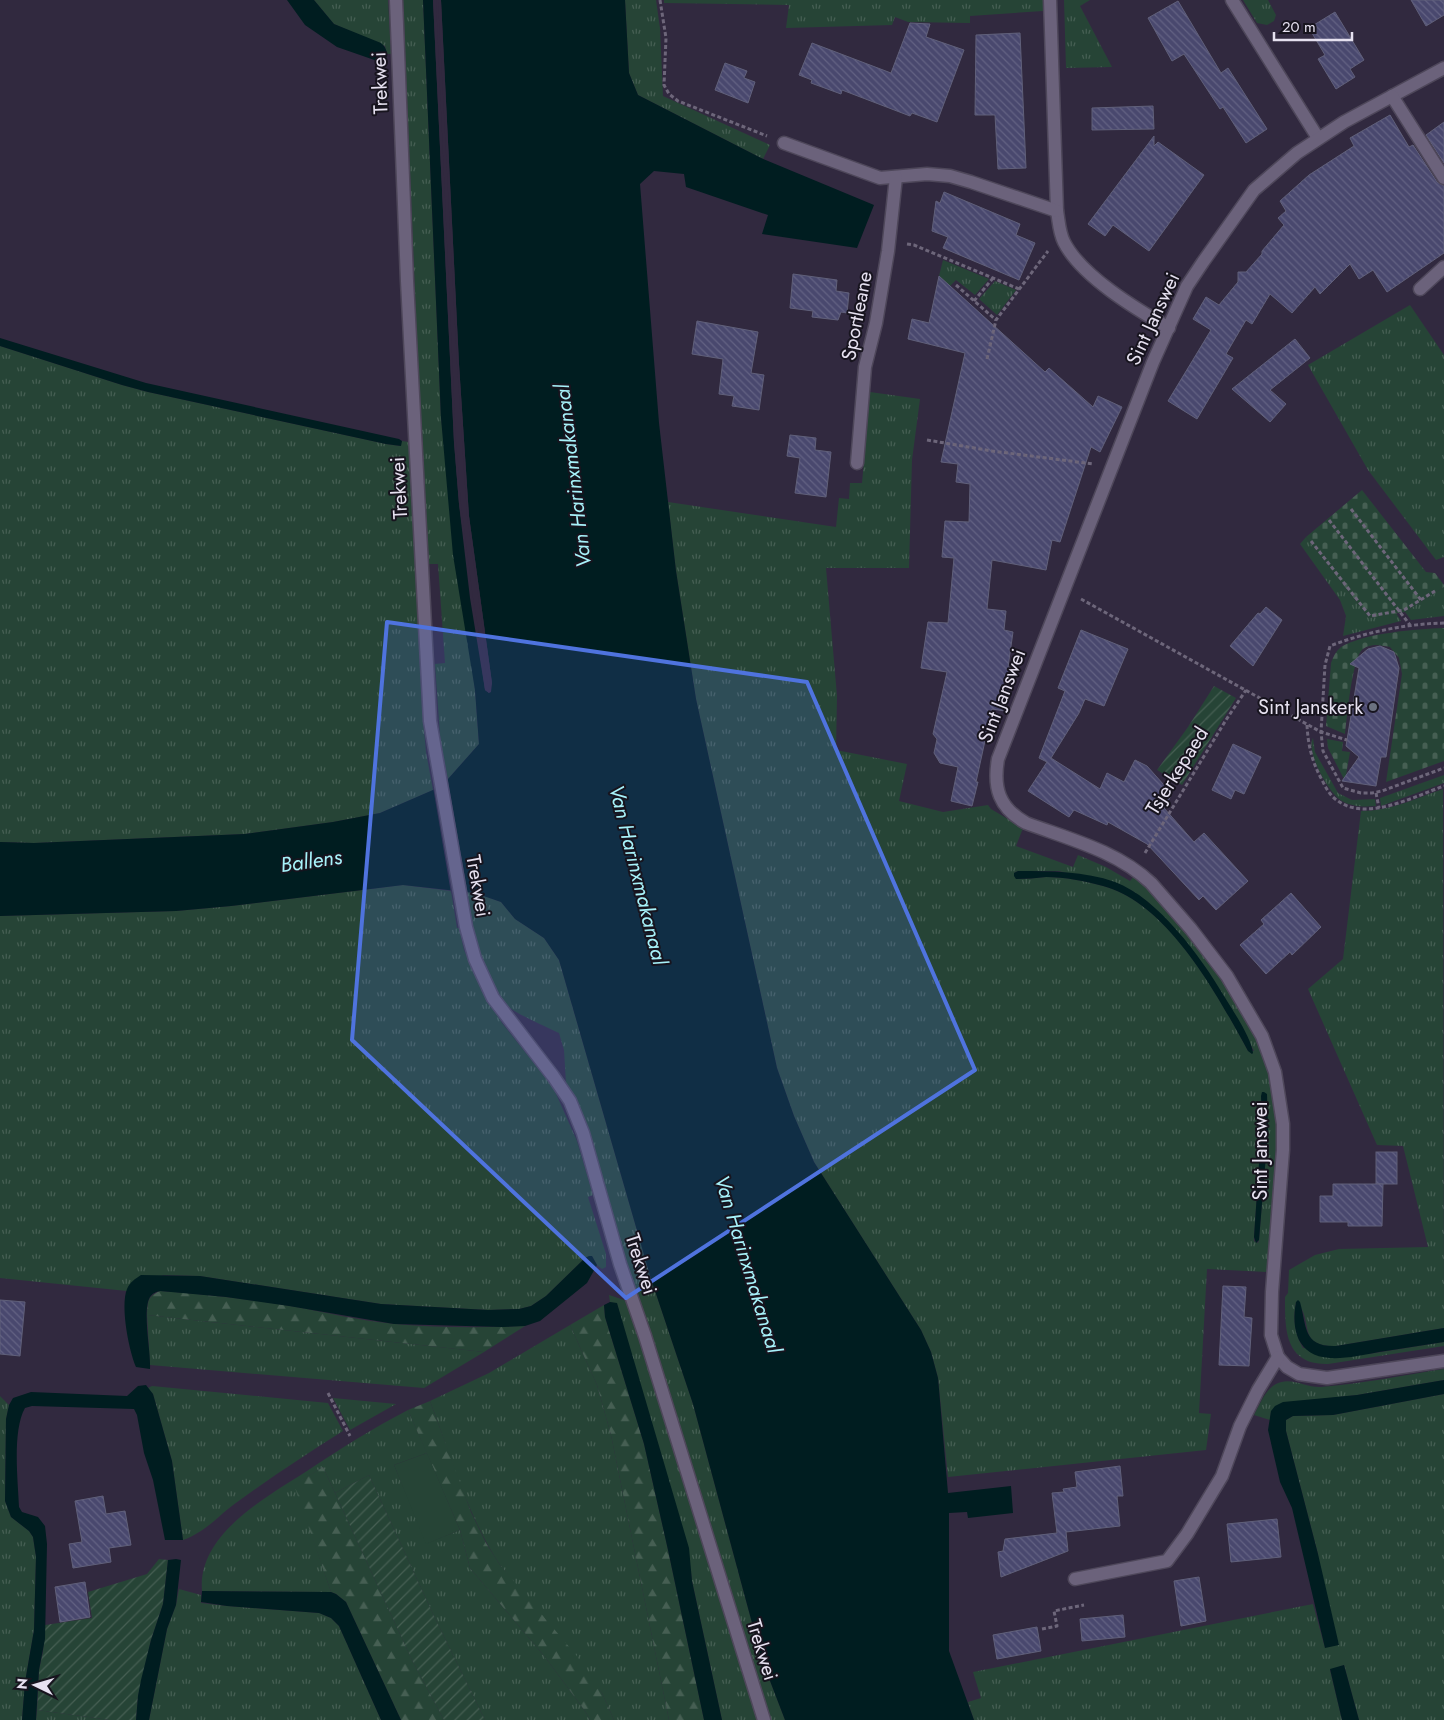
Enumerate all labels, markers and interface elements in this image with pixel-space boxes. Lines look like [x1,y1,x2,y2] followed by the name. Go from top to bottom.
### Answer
[1274,10,1352,42] scale bar
[1282,16,1316,38] text: 20 m
[364,51,396,115] street label: Trekwei
[1119,268,1187,370] street label: Sint Janswei
[834,269,880,363] street label: Sportleane
[547,381,599,569] water label: Van Harinxmakanaal
[383,456,415,520] street label: Trekwei
[971,645,1033,747] street label: Sint Janswei
[1258,693,1363,722] place label: Sint Janskerk
[1367,701,1379,713] marker: Sint Janskerk
[1138,721,1216,821] street label: Tsjerkepaed
[601,782,675,969] water label: Van Harinxmakanaal
[278,842,344,880] water label: Ballens
[458,853,498,919] street label: Trekwei
[1246,1101,1275,1201] street label: Sint Janswei
[707,1171,790,1358] water label: Van Harinxmakanaal
[618,1230,664,1298] street label: Trekwei
[739,1616,785,1684] street label: Trekwei
[10,1660,60,1710] north arrow
[12,1677,32,1690] text: N

